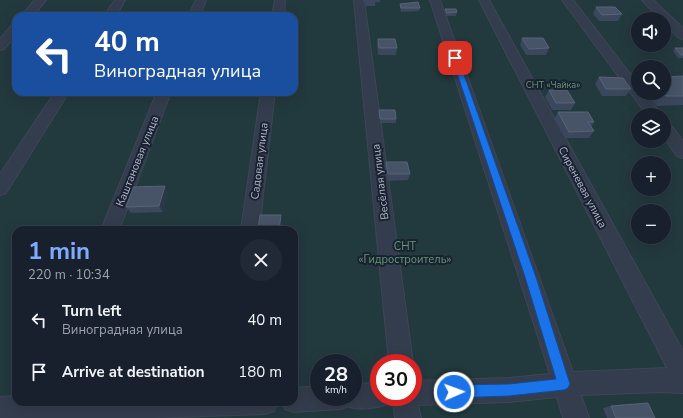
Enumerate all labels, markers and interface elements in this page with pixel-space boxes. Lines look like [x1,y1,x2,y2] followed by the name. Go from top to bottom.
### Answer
[631,12,671,244] map controls
[631,12,671,52] button: sound
[94,23,160,61] text: 40 m
[28,28,80,80] icon: left
[438,41,472,75] pin
[444,47,466,69] icon: arrive
[94,59,261,83] text: Виноградная улица
[631,60,671,100] button: search
[526,79,580,91] park label: СНТ «Чайка»
[631,108,671,148] button: layers
[112,114,163,209] street label: Каштановая улица
[247,122,272,200] street label: Садовая улица
[368,143,393,221] street label: Весёлая улица
[555,144,610,231] street label: Сиреневая улица
[631,156,671,196] button: +
[631,204,671,244] button: −
[28,235,90,267] text: 1 min
[240,239,282,281] button: close
[359,239,452,267] park label: СНТ «Гидростроитель»
[28,266,110,284] text: 220 m · 10:34
[62,301,121,321] text: Turn left
[28,309,50,331] icon: left
[247,310,282,330] text: 40 m
[62,321,183,339] text: Виноградная улица
[370,354,422,406] speed limit sign: 30
[28,361,50,383] icon: arrive
[324,361,348,388] text: 28
[62,362,205,382] text: Arrive at destination
[238,362,282,382] text: 180 m
[433,371,475,413] position arrow
[325,383,347,397] text: km/h

